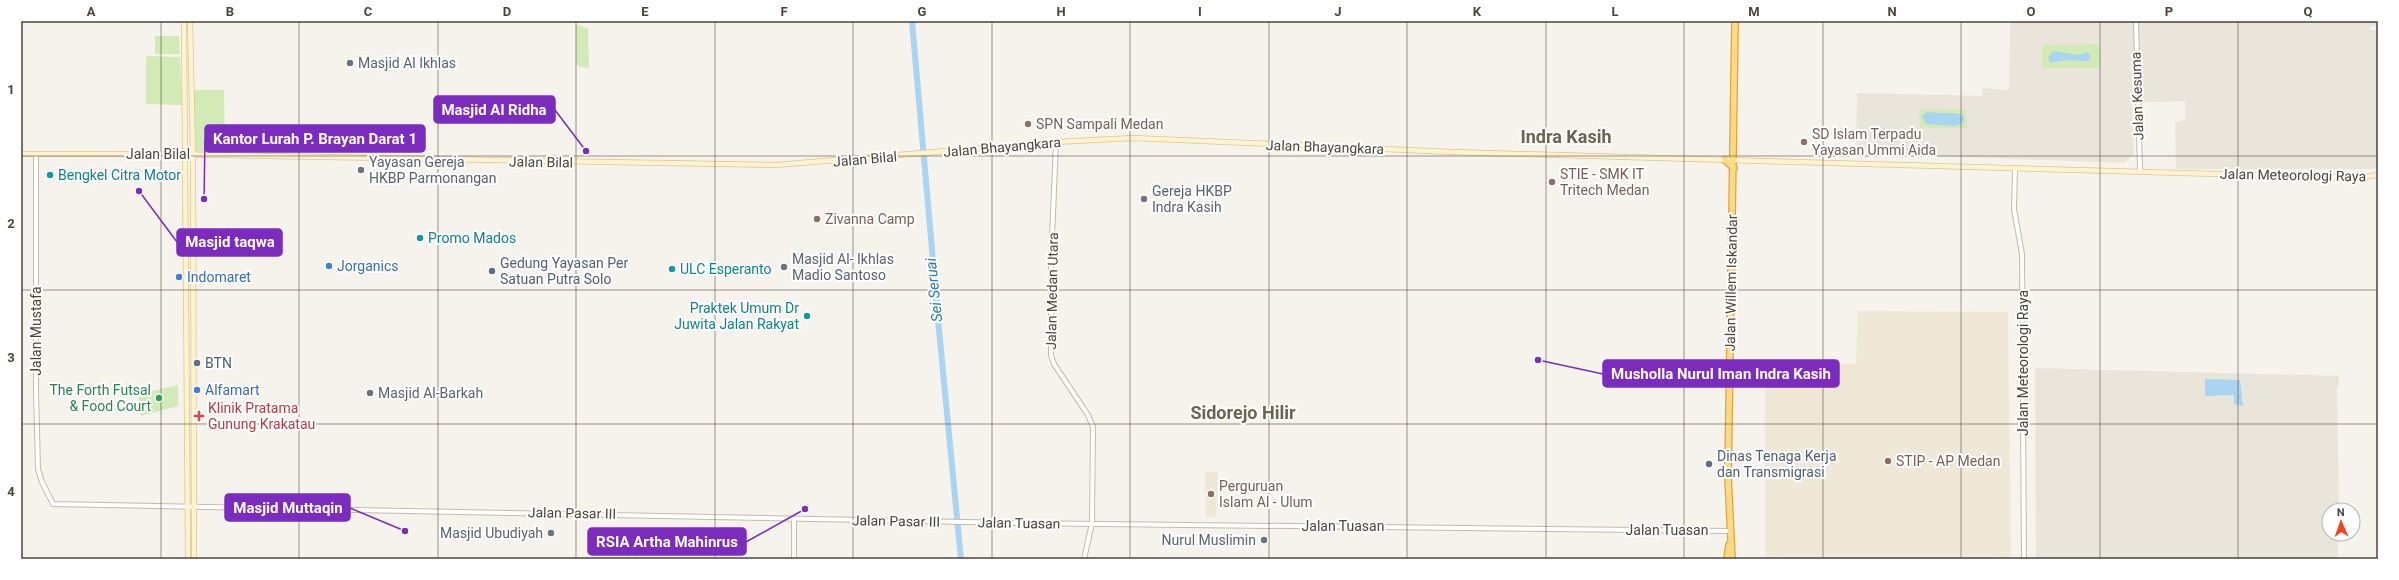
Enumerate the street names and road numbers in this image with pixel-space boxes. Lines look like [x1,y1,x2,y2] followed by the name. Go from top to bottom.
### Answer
[2127,52,2147,140] street label: Jalan Kesuma
[943,134,1061,160] street label: Jalan Bhayangkara
[1266,137,1384,157] street label: Jalan Bhayangkara
[126,146,190,162] street label: Jalan Bilal
[832,148,898,170] street label: Jalan Bilal
[509,153,573,171] street label: Jalan Bilal
[2220,166,2366,184] street label: Jalan Meteorologi Raya
[1722,214,1740,352] street label: Jalan Willem Iskandar
[1043,232,1061,350] street label: Jalan Medan Utara
[28,286,44,376] street label: Jalan Mustafa
[2015,290,2031,436] street label: Jalan Meteorologi Raya
[528,504,616,522] street label: Jalan Pasar III
[852,512,940,530] street label: Jalan Pasar III
[977,514,1061,532] street label: Jalan Tuasan
[1302,518,1384,534] street label: Jalan Tuasan
[1626,522,1708,538] street label: Jalan Tuasan

